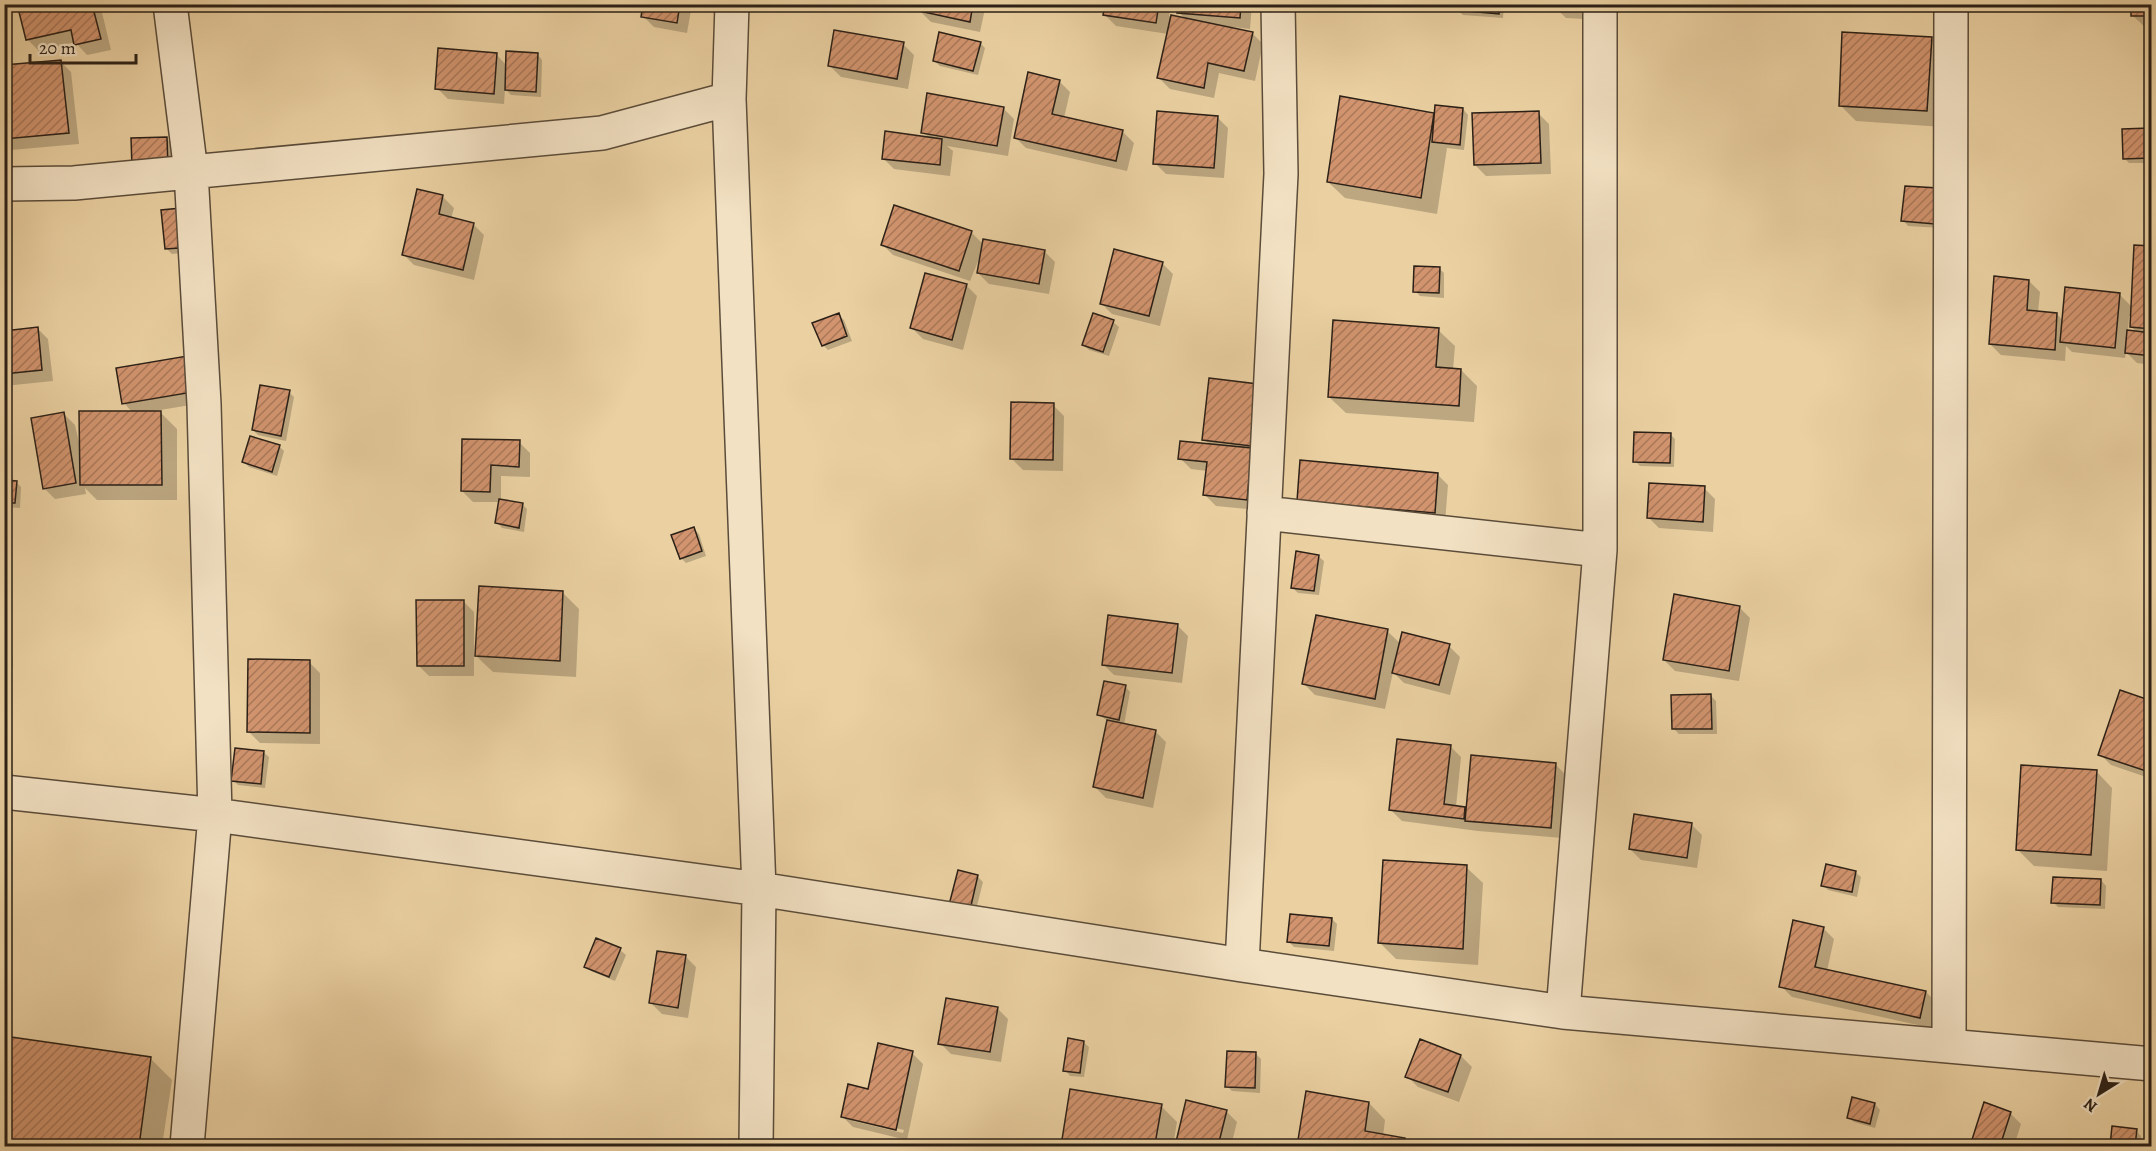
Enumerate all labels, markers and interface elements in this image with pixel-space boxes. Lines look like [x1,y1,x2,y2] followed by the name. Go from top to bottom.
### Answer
[30,27,136,65] scale bar
[39,36,76,60] text: 20 m
[2069,1064,2129,1124] north arrow
[2079,1093,2102,1117] text: N

